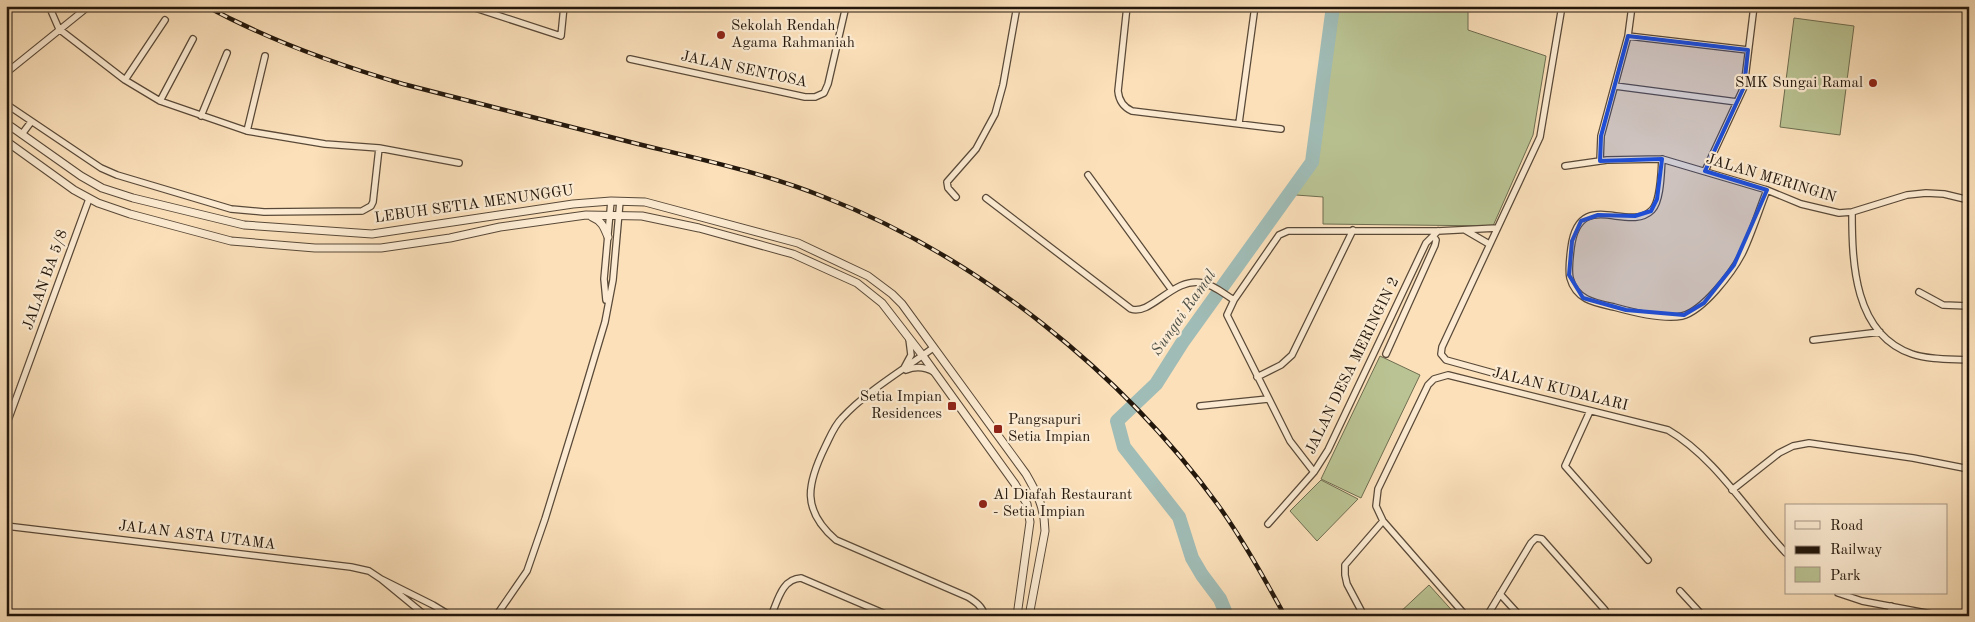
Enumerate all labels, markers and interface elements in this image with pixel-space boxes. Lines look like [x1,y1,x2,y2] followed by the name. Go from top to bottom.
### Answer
[731,19,855,51] place label: Sekolah Rendah Agama Rahmaniah
[715,29,727,41] marker: Sekolah Rendah Agama Rahmaniah
[680,49,809,91] street label: JALAN SENTOSA
[1735,76,1863,91] place label: SMK Sungai Ramal
[1867,77,1879,89] marker: SMK Sungai Ramal
[1704,152,1838,206] street label: JALAN MERINGIN
[373,184,575,226] street label: LEBUH SETIA MENUNGGU
[21,228,71,332] street label: JALAN BA 5/8
[1149,267,1220,359] water label: Sungai Ramal
[1304,275,1402,457] street label: JALAN DESA MERINGIN 2
[1491,366,1629,414] street label: JALAN KUDALARI
[860,390,942,422] place label: Setia Impian Residences
[946,400,958,412] marker: Setia Impian Residences
[1008,413,1090,445] place label: Pangsapuri Setia Impian
[992,423,1004,435] marker: Pangsapuri Setia Impian
[993,488,1132,520] place label: Al Diafah Restaurant - Setia Impian
[977,498,989,510] marker: Al Diafah Restaurant - Setia Impian
[1785,504,1948,594] legend
[117,519,277,553] street label: JALAN ASTA UTAMA
[1830,519,1864,534] text: Road
[1830,543,1883,558] text: Railway
[1830,569,1861,584] text: Park

